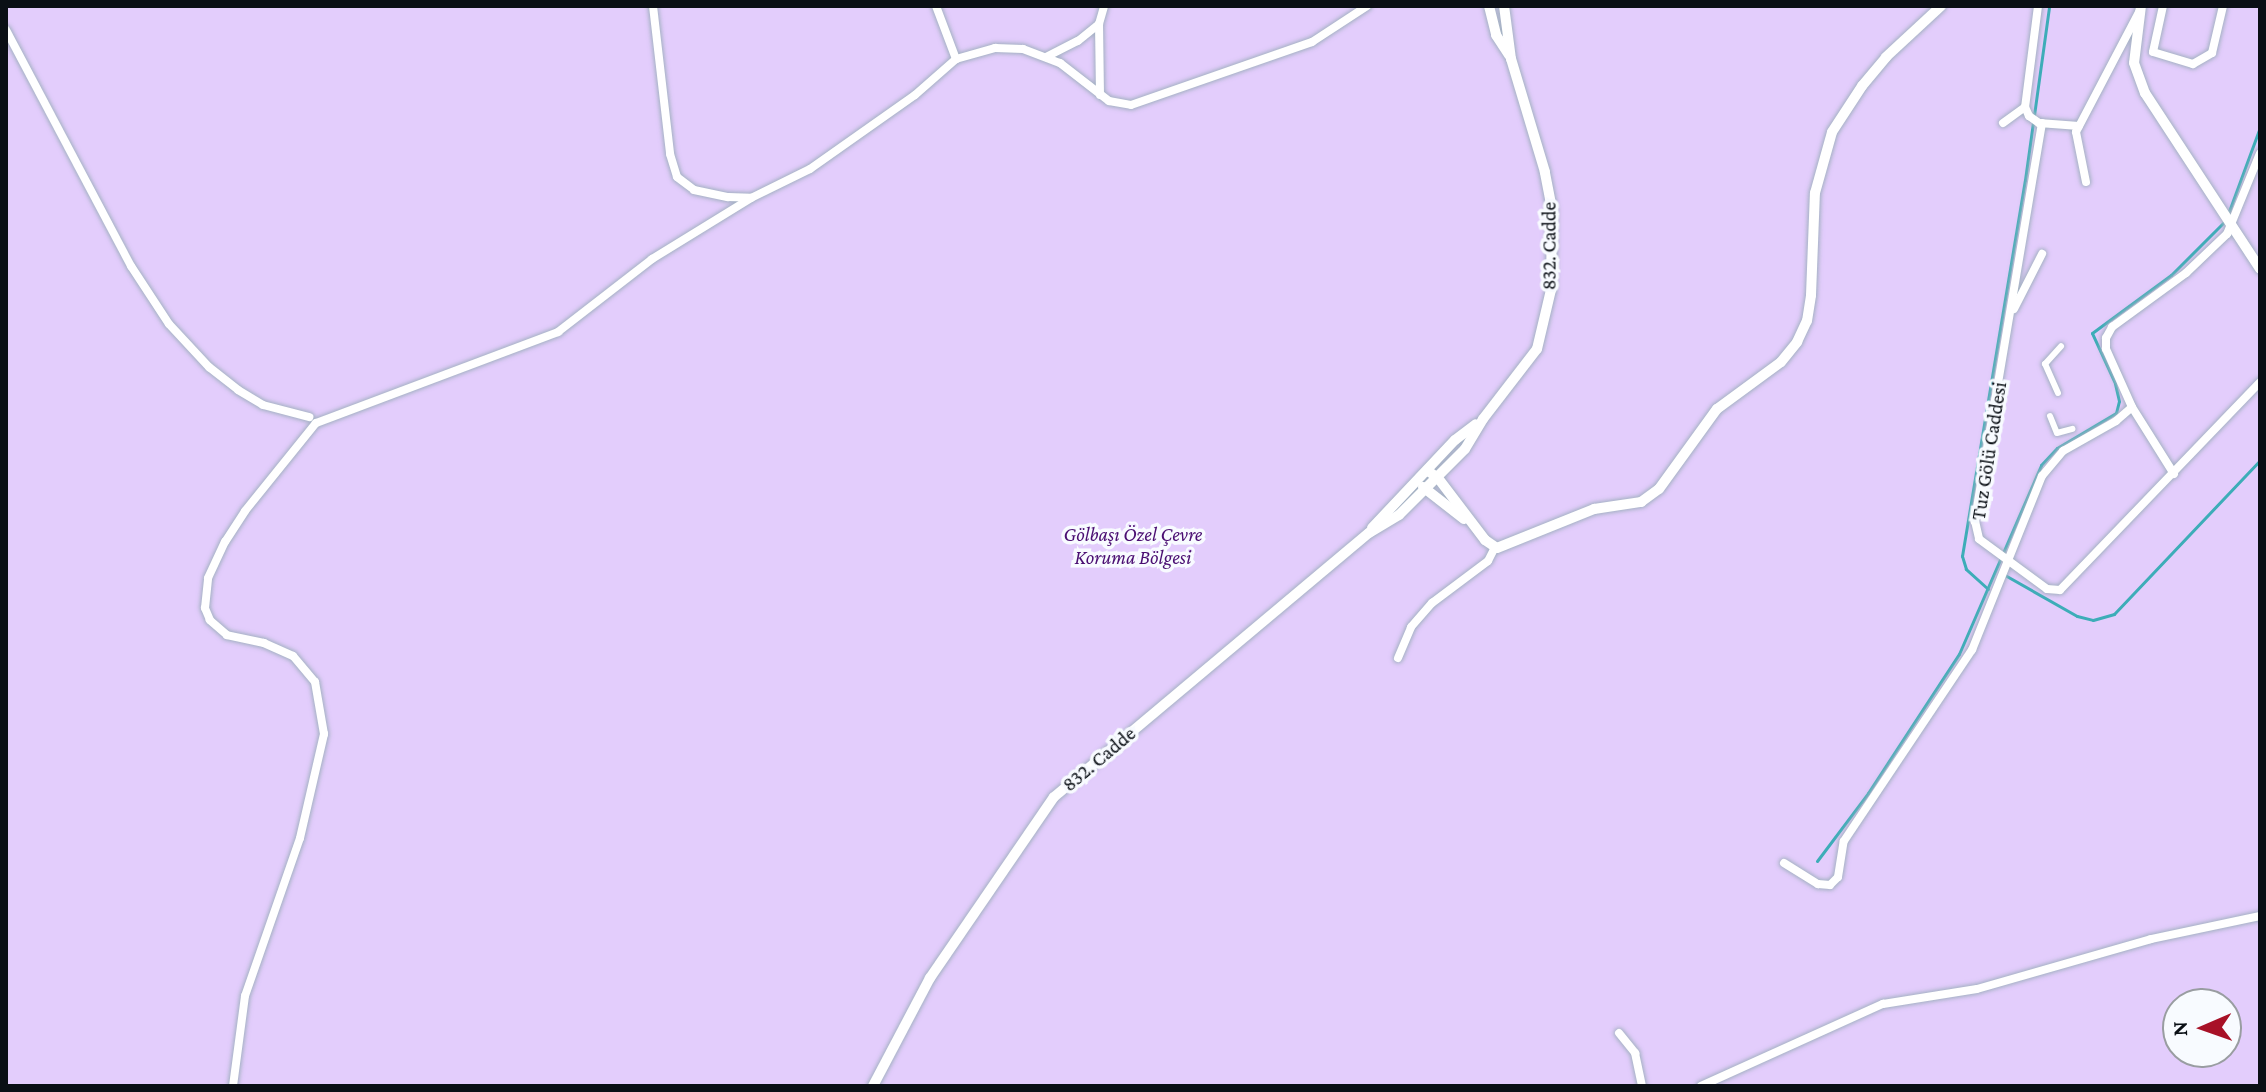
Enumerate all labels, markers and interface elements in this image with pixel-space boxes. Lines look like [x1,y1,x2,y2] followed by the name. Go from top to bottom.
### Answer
[1537,202,1561,290] street label: 832. Cadde
[1966,380,2012,522] street label: Tuz Gölü Caddesi
[1064,522,1202,569] park label: Gölbaşı Özel Çevre Koruma Bölgesi
[1057,721,1141,797] street label: 832. Cadde
[2162,988,2242,1068] north arrow
[2167,1021,2192,1037] text: N

